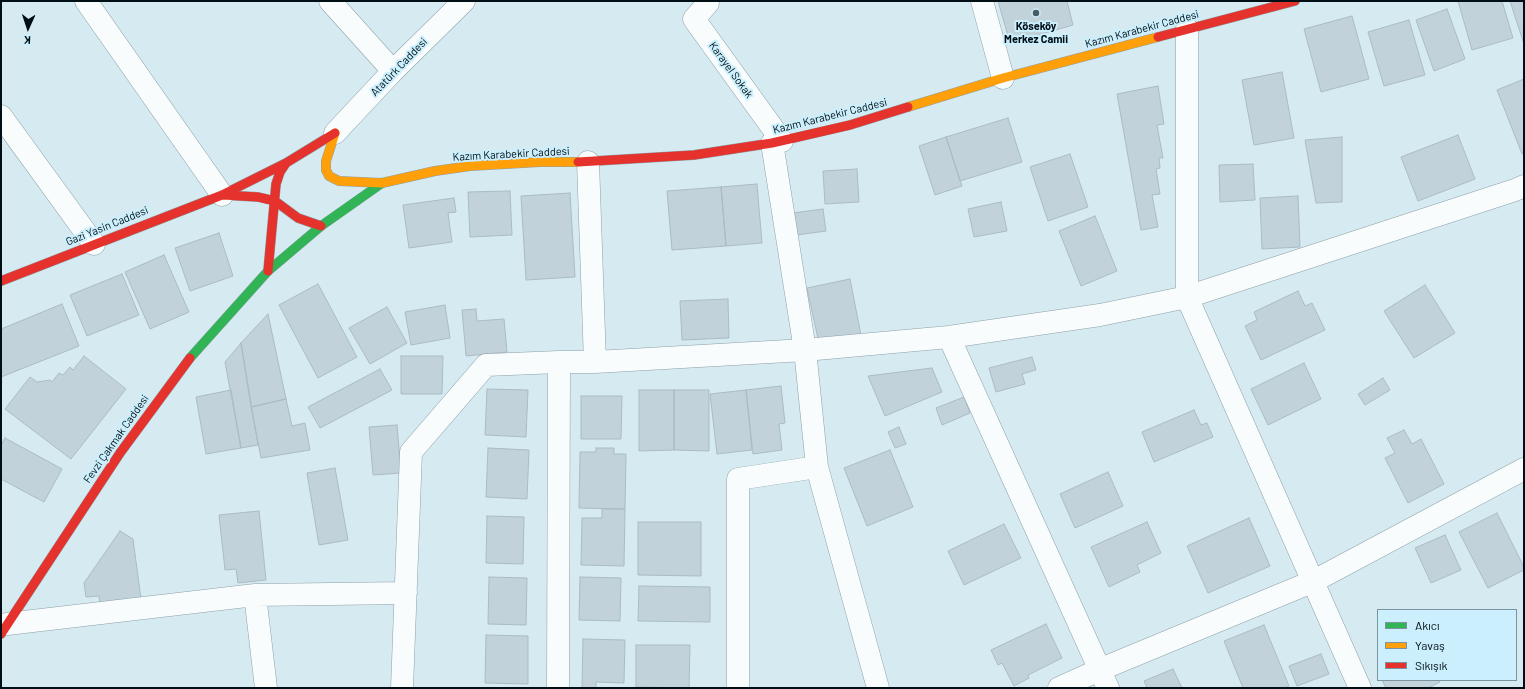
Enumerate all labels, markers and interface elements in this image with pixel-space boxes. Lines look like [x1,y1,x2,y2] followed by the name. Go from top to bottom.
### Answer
[1084,7,1200,51] street label: Kazım Karabekir Caddesi
[8,8,48,48] north arrow
[1031,8,1041,18] marker: Köseköy Merkez Camii
[1004,19,1068,45] place label: Köseköy Merkez Camii
[24,34,31,47] text: K
[368,35,430,99] street label: Atatürk Caddesi
[706,39,756,101] street label: Karayel Sokak
[772,95,888,137] street label: Kazım Karabekir Caddesi
[452,144,570,164] street label: Kazım Karabekir Caddesi
[64,203,150,249] street label: Gazi Yasin Caddesi
[81,392,151,486] street label: Fevzi Çakmak Caddesi
[1377,609,1517,681] legend
[1415,618,1440,632] text: Akıcı
[1415,638,1445,652] text: Yavaş
[1415,658,1447,672] text: Sıkışık

